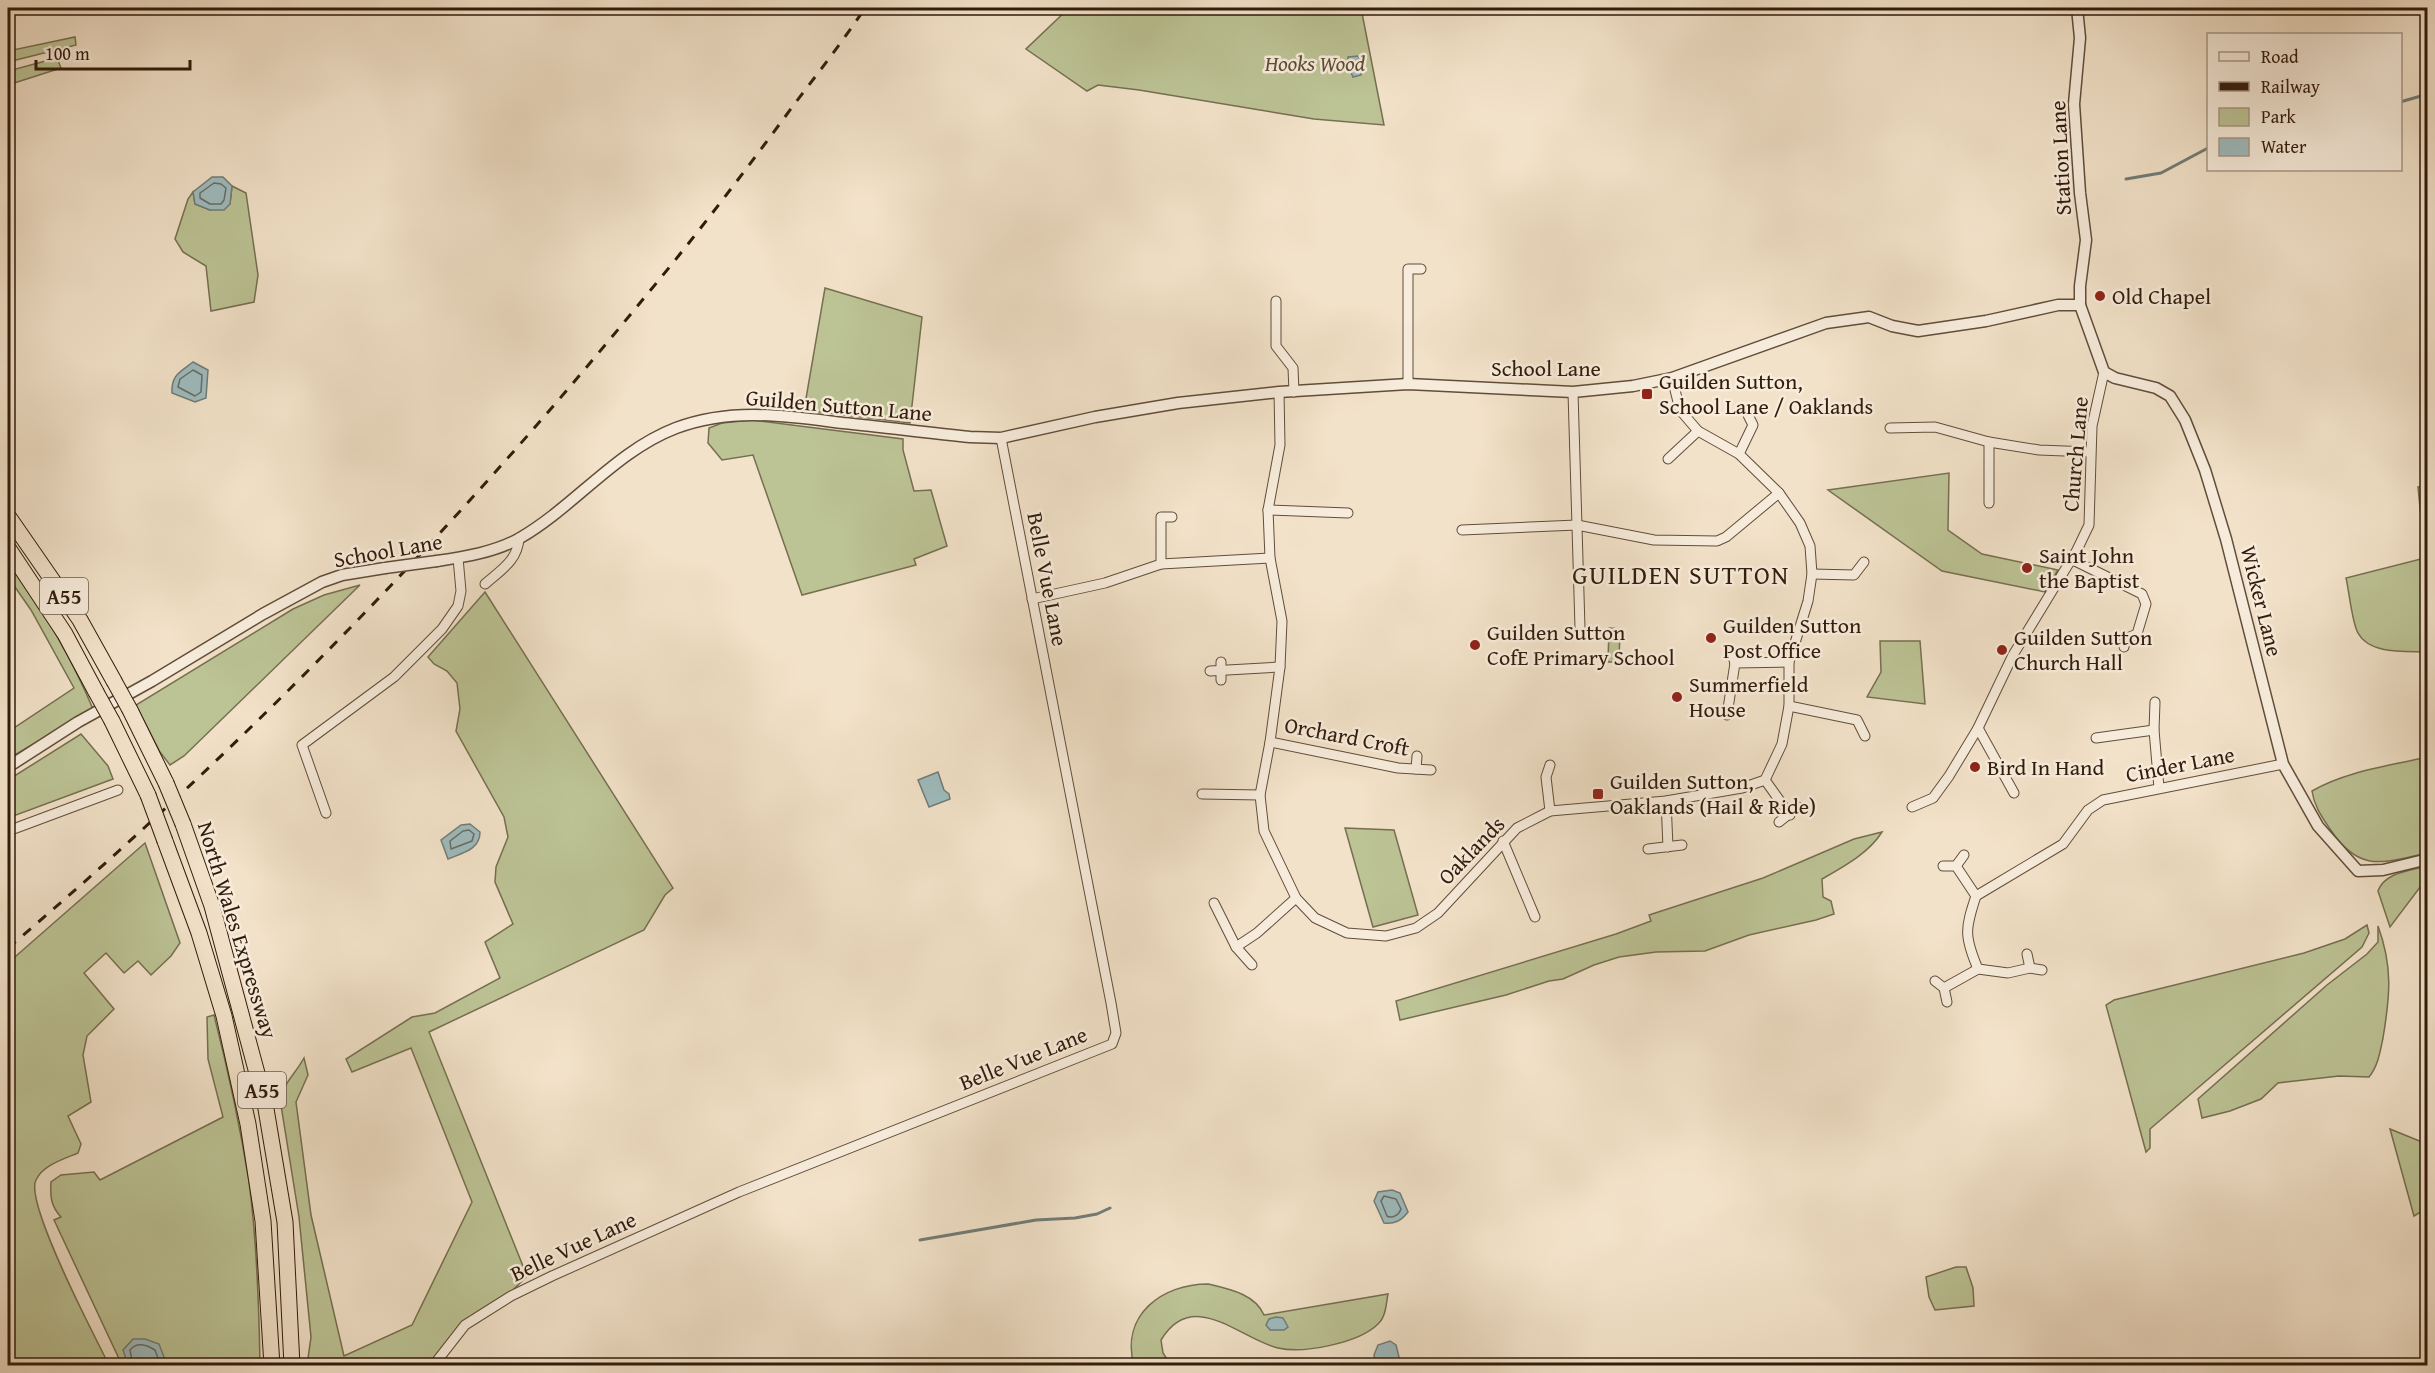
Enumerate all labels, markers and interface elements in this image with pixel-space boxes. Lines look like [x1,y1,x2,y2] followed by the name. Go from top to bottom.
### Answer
[36,33,190,71] scale bar
[2207,33,2402,171] legend
[45,40,90,67] text: 100 m
[2261,43,2299,70] text: Road
[1264,47,1366,79] park label: Hooks Wood
[2261,73,2320,100] text: Railway
[2041,100,2079,216] street label: Station Lane
[2261,103,2297,130] text: Park
[2261,133,2307,160] text: Water
[2112,280,2211,312] place label: Old Chapel
[2093,289,2107,303] marker: Old Chapel
[1491,352,1601,384] street label: School Lane
[1659,365,1873,422] place label: Guilden Sutton, School Lane / Oaklands
[745,381,933,429] street label: Guilden Sutton Lane
[1640,387,1654,401] marker: Guilden Sutton, School Lane / Oaklands
[2054,395,2096,513] street label: Church Lane
[1019,509,1077,649] street label: Belle Vue Lane
[331,525,445,575] street label: School Lane
[2039,539,2140,596] place label: Saint John the Baptist
[2233,542,2291,660] street label: Wicker Lane
[1572,555,1790,594] district label: GUILDEN SUTTON
[2020,561,2034,575] marker: Saint John the Baptist
[40,578,88,614] road number: A55
[1723,609,1862,666] place label: Guilden Sutton Post Office
[1487,616,1675,673] place label: Guilden Sutton CofE Primary School
[2014,621,2153,678] place label: Guilden Sutton Church Hall
[1704,631,1718,645] marker: Guilden Sutton Post Office
[1468,638,1482,652] marker: Guilden Sutton CofE Primary School
[1995,643,2009,657] marker: Guilden Sutton Church Hall
[1689,668,1809,725] place label: Summerfield House
[1670,690,1684,704] marker: Summerfield House
[1282,708,1412,764] street label: Orchard Croft
[2123,738,2237,790] street label: Cinder Lane
[1987,751,2104,783] place label: Bird In Hand
[1968,760,1982,774] marker: Bird In Hand
[1610,765,1816,822] place label: Guilden Sutton, Oaklands (Hail & Ride)
[1591,787,1605,801] marker: Guilden Sutton, Oaklands (Hail & Ride)
[1430,809,1512,891] street label: Oaklands
[190,818,286,1042] street label: North Wales Expressway
[954,1018,1092,1098] street label: Belle Vue Lane
[238,1072,286,1108] road number: A55
[505,1203,641,1289] street label: Belle Vue Lane

